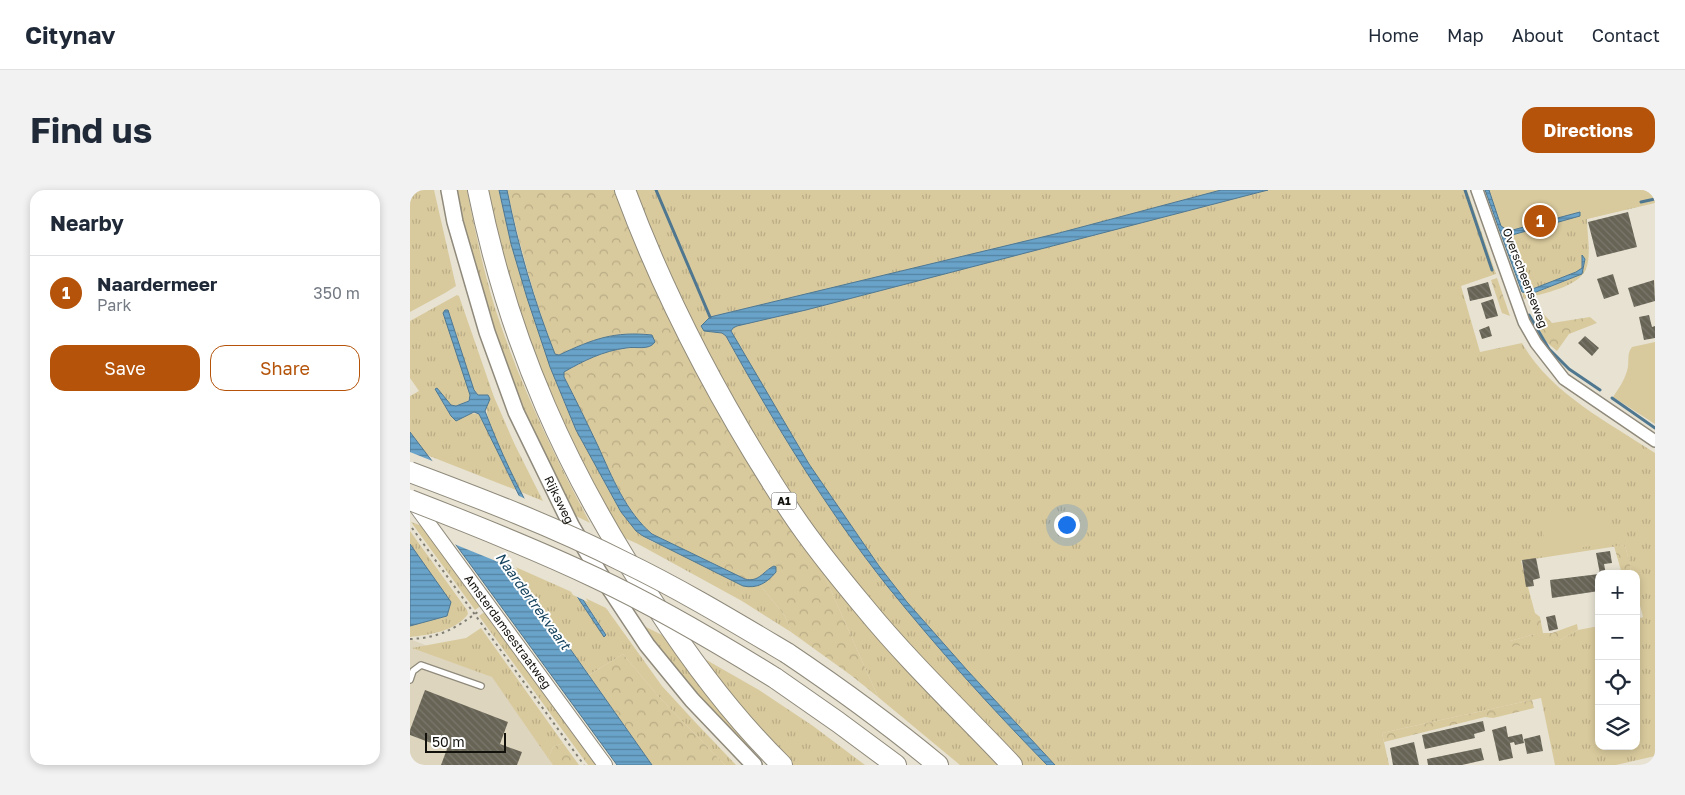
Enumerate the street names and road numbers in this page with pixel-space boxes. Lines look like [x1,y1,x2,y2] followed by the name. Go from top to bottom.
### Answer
[1500,226,1551,330] street label: Overscheenseweg
[541,473,577,526] street label: Rijksweg
[772,492,796,510] road number: A1
[461,572,555,691] street label: Amsterdamsestraatweg

